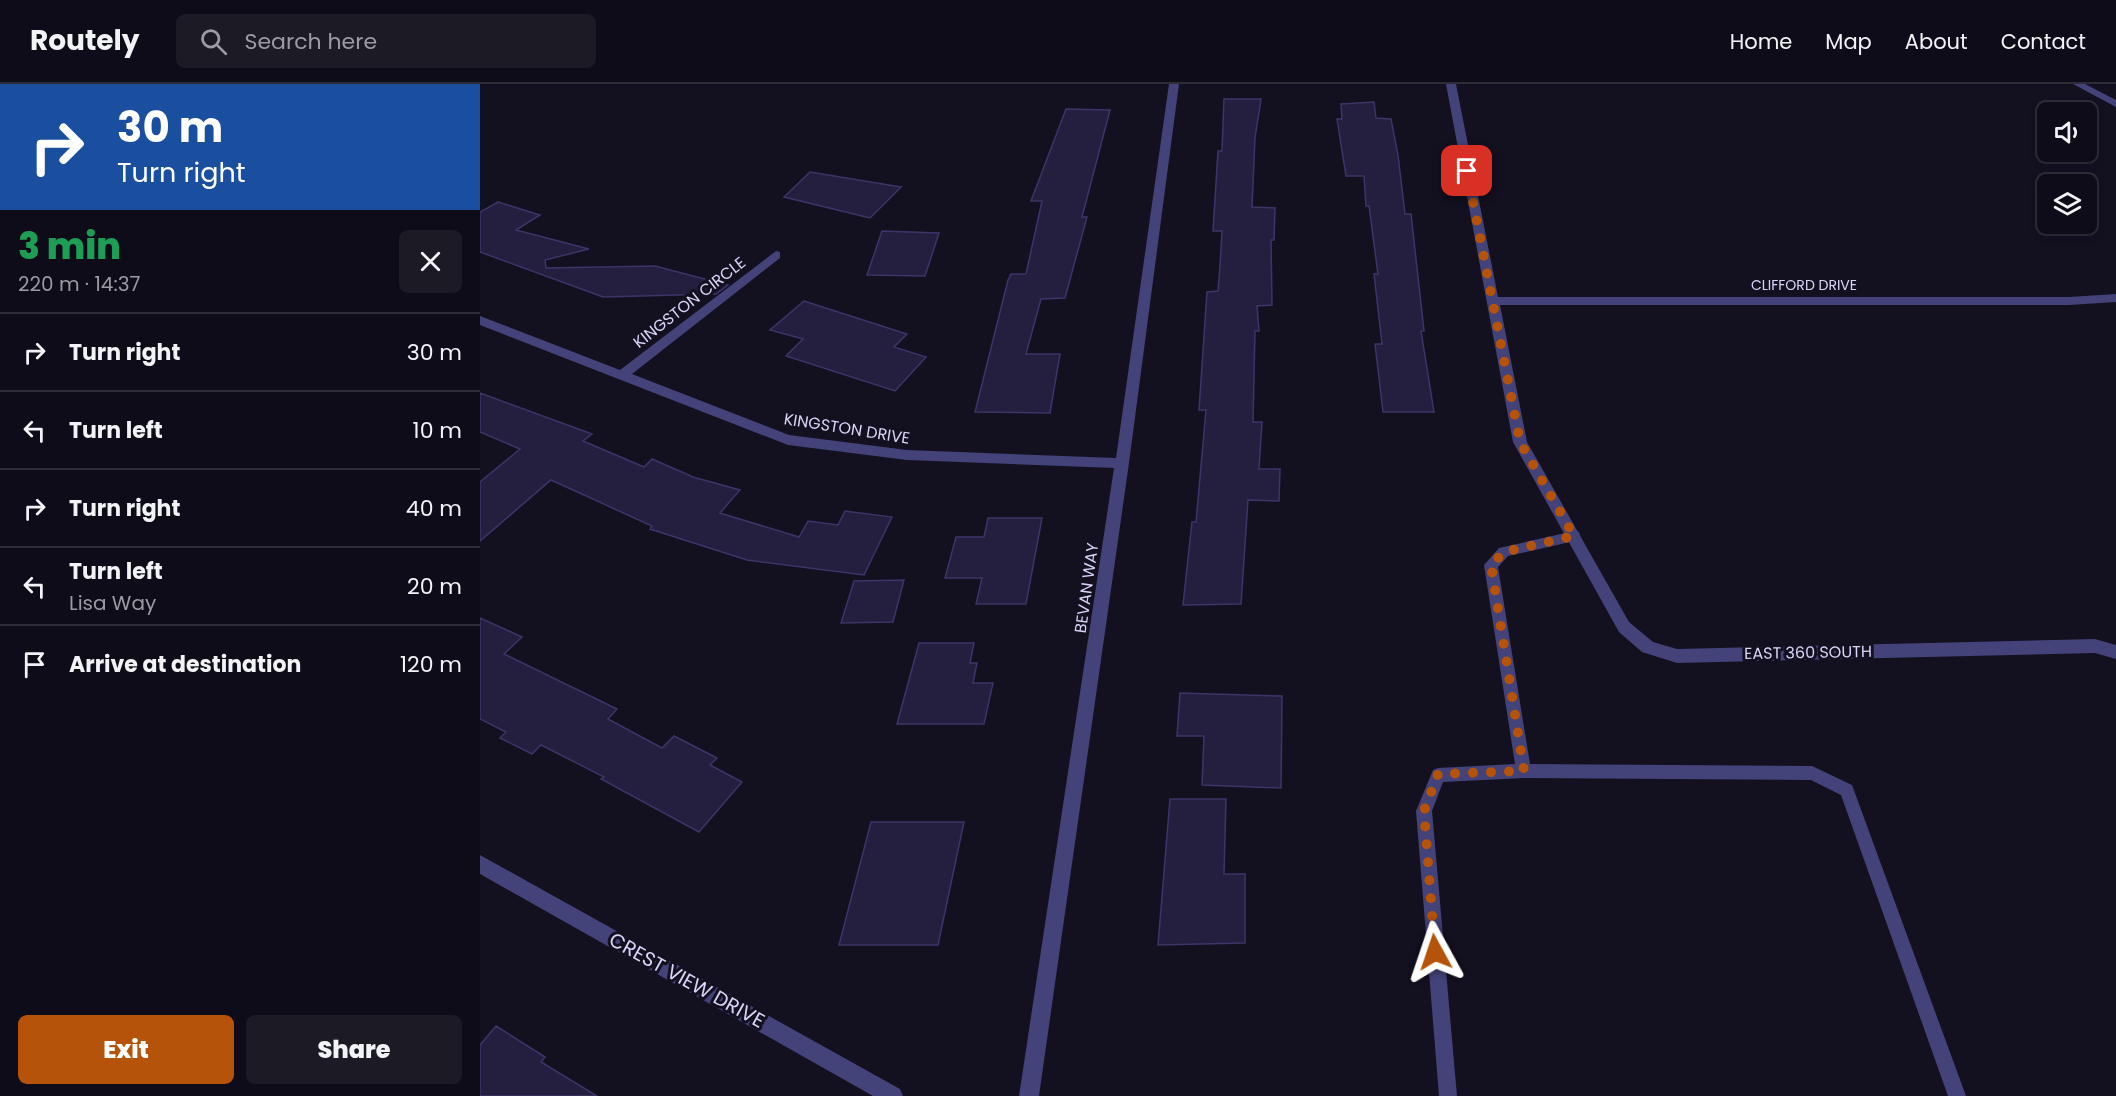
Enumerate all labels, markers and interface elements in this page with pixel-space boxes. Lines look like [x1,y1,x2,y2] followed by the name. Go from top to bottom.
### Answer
[176,14,596,68] search box
[30,21,140,60] text: Routely
[197,25,230,58] icon: search
[245,26,377,57] text: Search here
[1730,27,1792,56] text: Home
[1825,27,1872,56] text: Map
[1905,27,1968,56] text: About
[2001,27,2086,56] text: Contact
[117,98,223,157] text: 30 m
[2037,102,2097,234] map controls
[2037,102,2097,162] button: sound
[18,108,96,186] icon: right
[1441,145,1492,196] pin
[117,154,246,191] text: Turn right
[1450,154,1483,187] icon: arrive
[2037,174,2097,234] button: layers
[18,221,121,272] text: 3 min
[399,230,462,293] button: close
[628,251,750,354] street label: KINGSTON CIRCLE
[18,270,140,298] text: 220 m · 14:37
[1751,275,1857,295] street label: CLIFFORD DRIVE
[18,336,51,369] icon: right
[69,337,180,368] text: Turn right
[407,337,462,368] text: 30 m
[782,407,912,450] street label: KINGSTON DRIVE
[18,414,51,447] icon: left
[69,415,163,446] text: Turn left
[413,415,462,446] text: 10 m
[18,492,51,525] icon: right
[69,493,180,524] text: Turn right
[406,493,462,524] text: 40 m
[1069,541,1104,635] street label: BEVAN WAY
[69,556,163,587] text: Turn left
[18,570,51,603] icon: left
[407,571,462,602] text: 20 m
[69,589,156,617] text: Lisa Way
[1744,640,1872,665] street label: EAST 360 SOUTH
[18,648,51,681] icon: arrive
[69,649,301,680] text: Arrive at destination
[400,649,462,680] text: 120 m
[1403,920,1467,984] position arrow
[604,925,770,1035] street label: CREST VIEW DRIVE
[18,1015,234,1084] button: Exit
[246,1015,462,1084] button: Share

